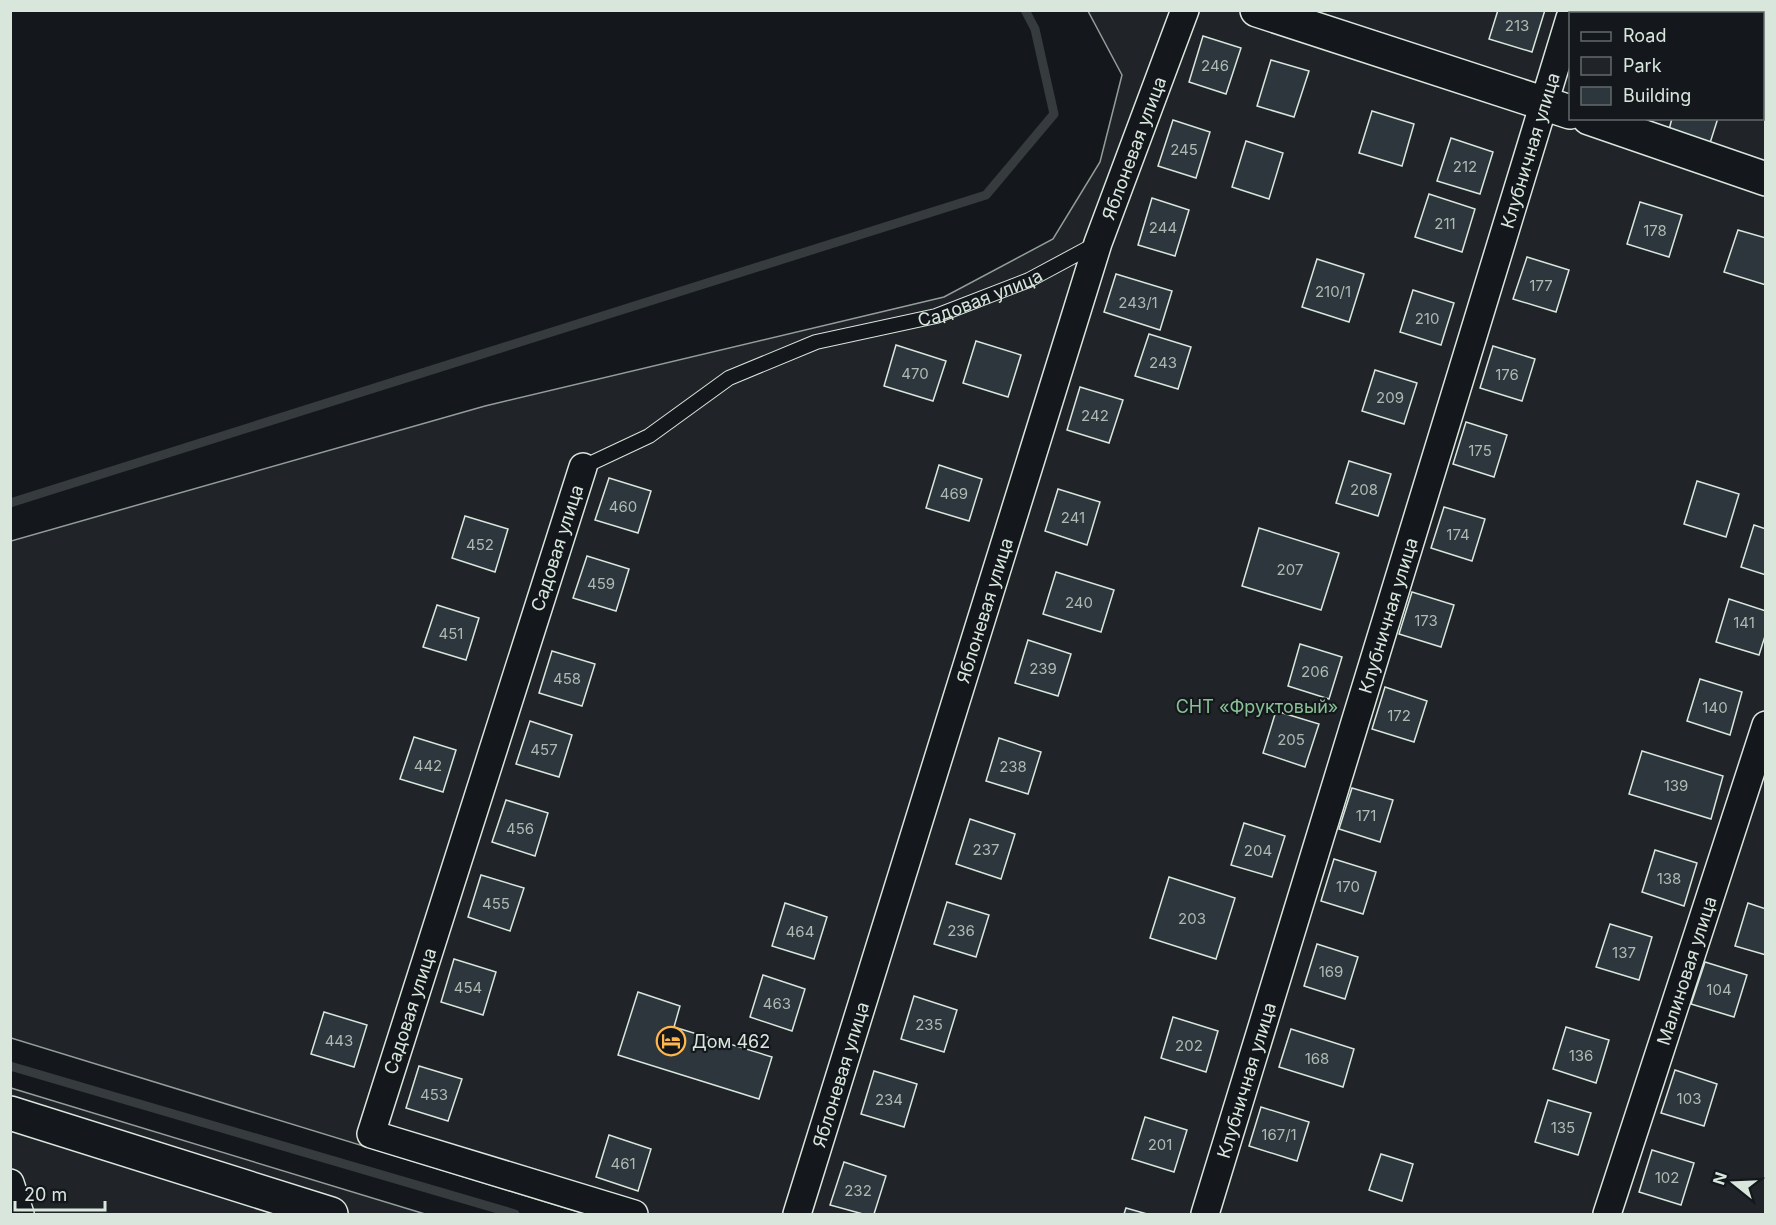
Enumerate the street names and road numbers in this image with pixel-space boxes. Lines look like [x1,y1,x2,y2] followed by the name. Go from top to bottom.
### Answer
[1496,70,1563,231] street label: Клубничная улица
[1097,74,1170,222] street label: Яблоневая улица
[916,264,1046,330] street label: Садовая улица
[527,482,587,614] street label: Садовая улица
[952,535,1017,686] street label: Яблоневая улица
[1354,535,1421,696] street label: Клубничная улица
[1652,893,1720,1048] street label: Малиновая улица
[380,945,440,1077] street label: Садовая улица
[808,999,873,1150] street label: Яблоневая улица
[1212,1000,1280,1160] street label: Клубничная улица

